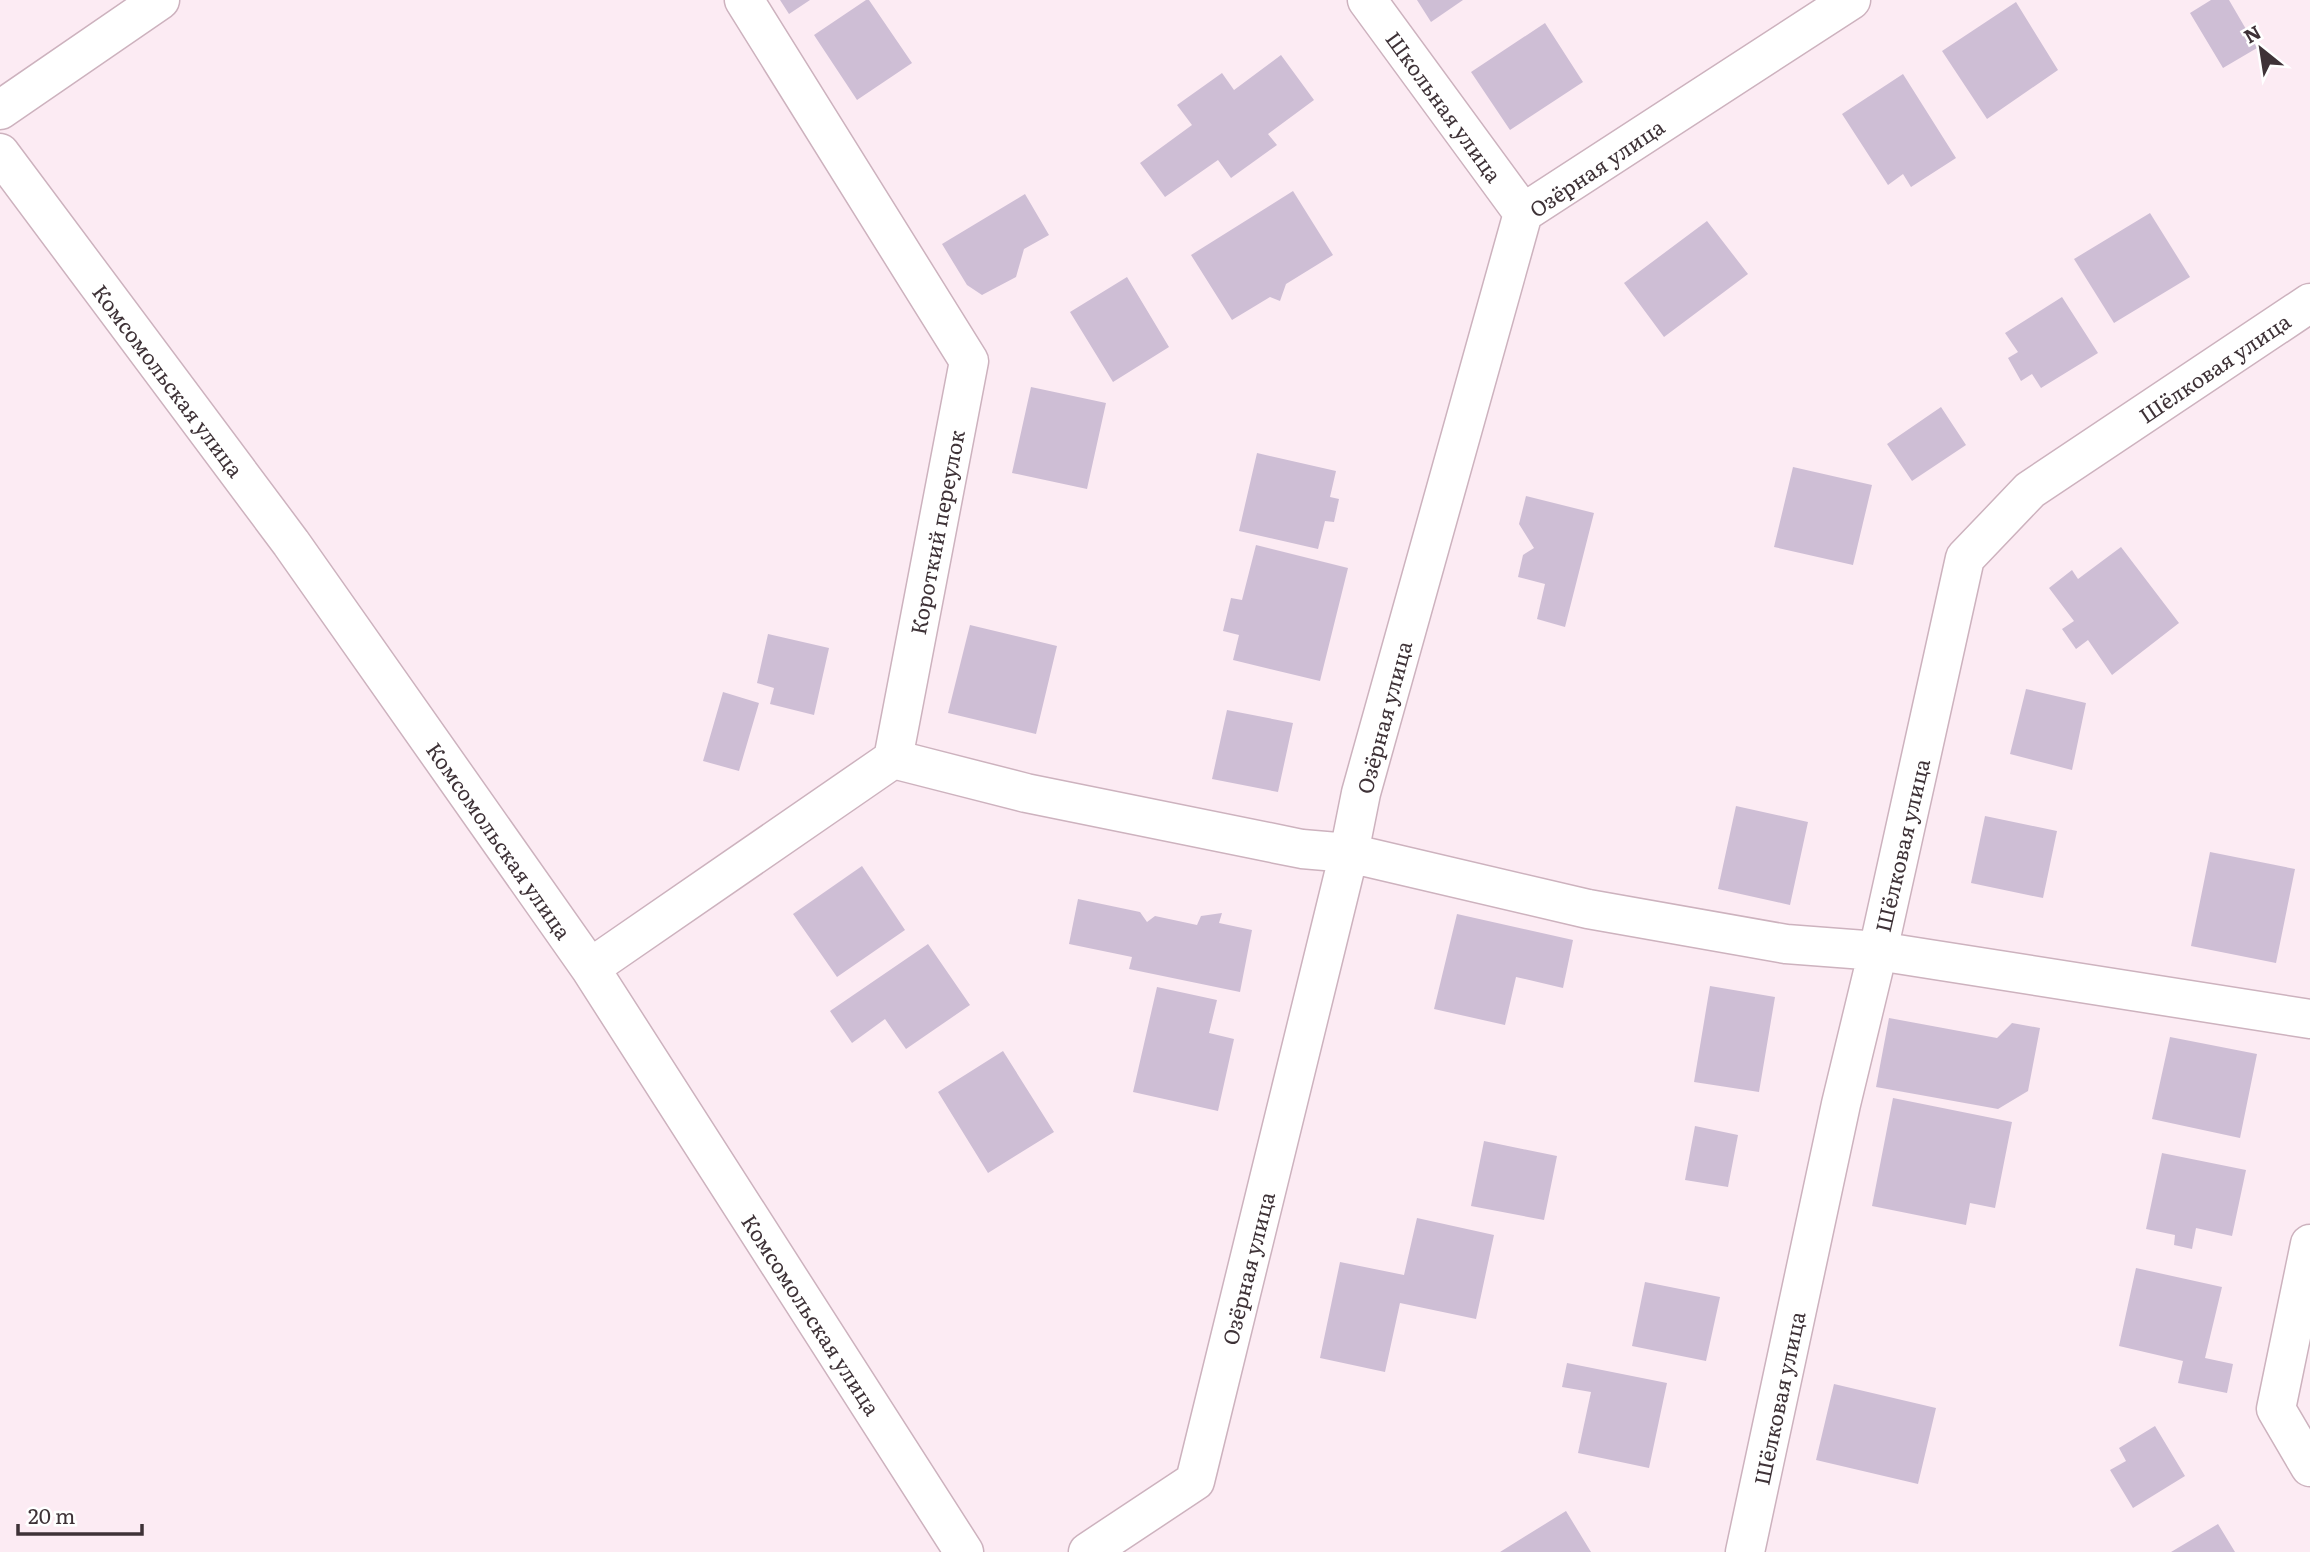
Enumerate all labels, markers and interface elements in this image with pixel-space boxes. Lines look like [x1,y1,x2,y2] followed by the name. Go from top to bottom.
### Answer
[2226,14,2296,84] north arrow
[2238,17,2266,50] text: N
[1379,24,1511,189] street label: Школьная улица
[1522,110,1670,224] street label: Озёрная улица
[86,277,252,483] street label: Комсомольская улица
[2132,304,2297,429] street label: Шёлковая улица
[901,426,971,637] street label: Короткий переулок
[1348,637,1418,797] street label: Озёрная улица
[420,735,580,945] street label: Комсомольская улица
[1866,755,1936,935] street label: Шёлковая улица
[1213,1187,1281,1348] street label: Озёрная улица
[735,1207,889,1421] street label: Комсомольская улица
[1744,1308,1812,1488] street label: Шёлковая улица
[18,1492,142,1536] scale bar
[28,1499,75,1530] text: 20 m

